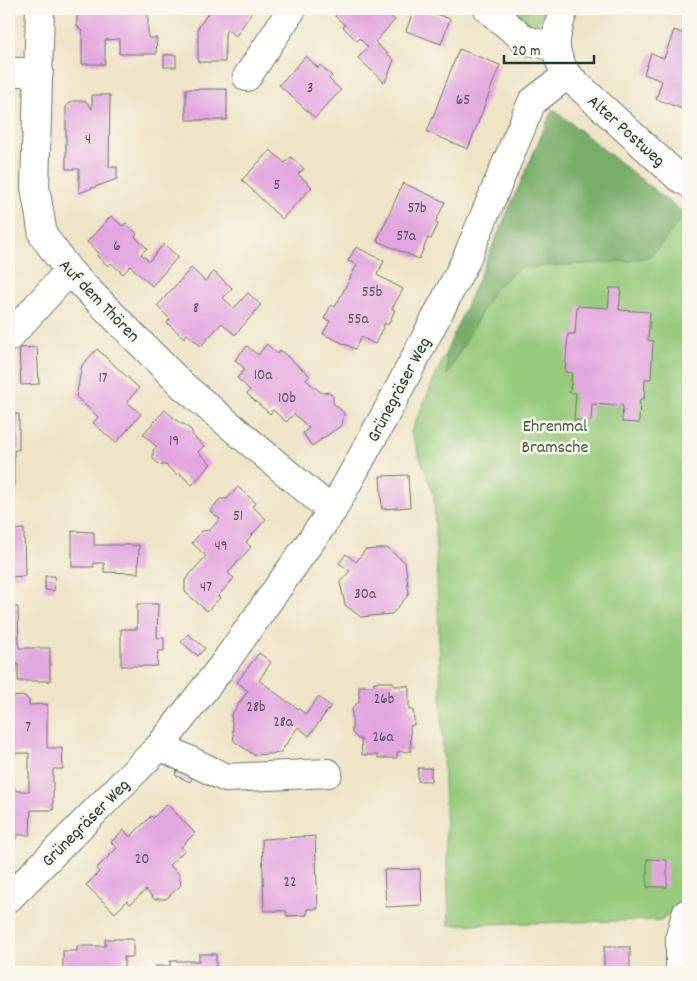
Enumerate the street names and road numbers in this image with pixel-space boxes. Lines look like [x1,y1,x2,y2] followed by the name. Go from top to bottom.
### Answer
[581,90,670,174] street label: Alter Postweg
[52,254,144,349] street label: Auf dem Thören
[362,333,438,447] street label: Grünegräser Weg
[37,774,137,874] street label: Grünegräser Weg

